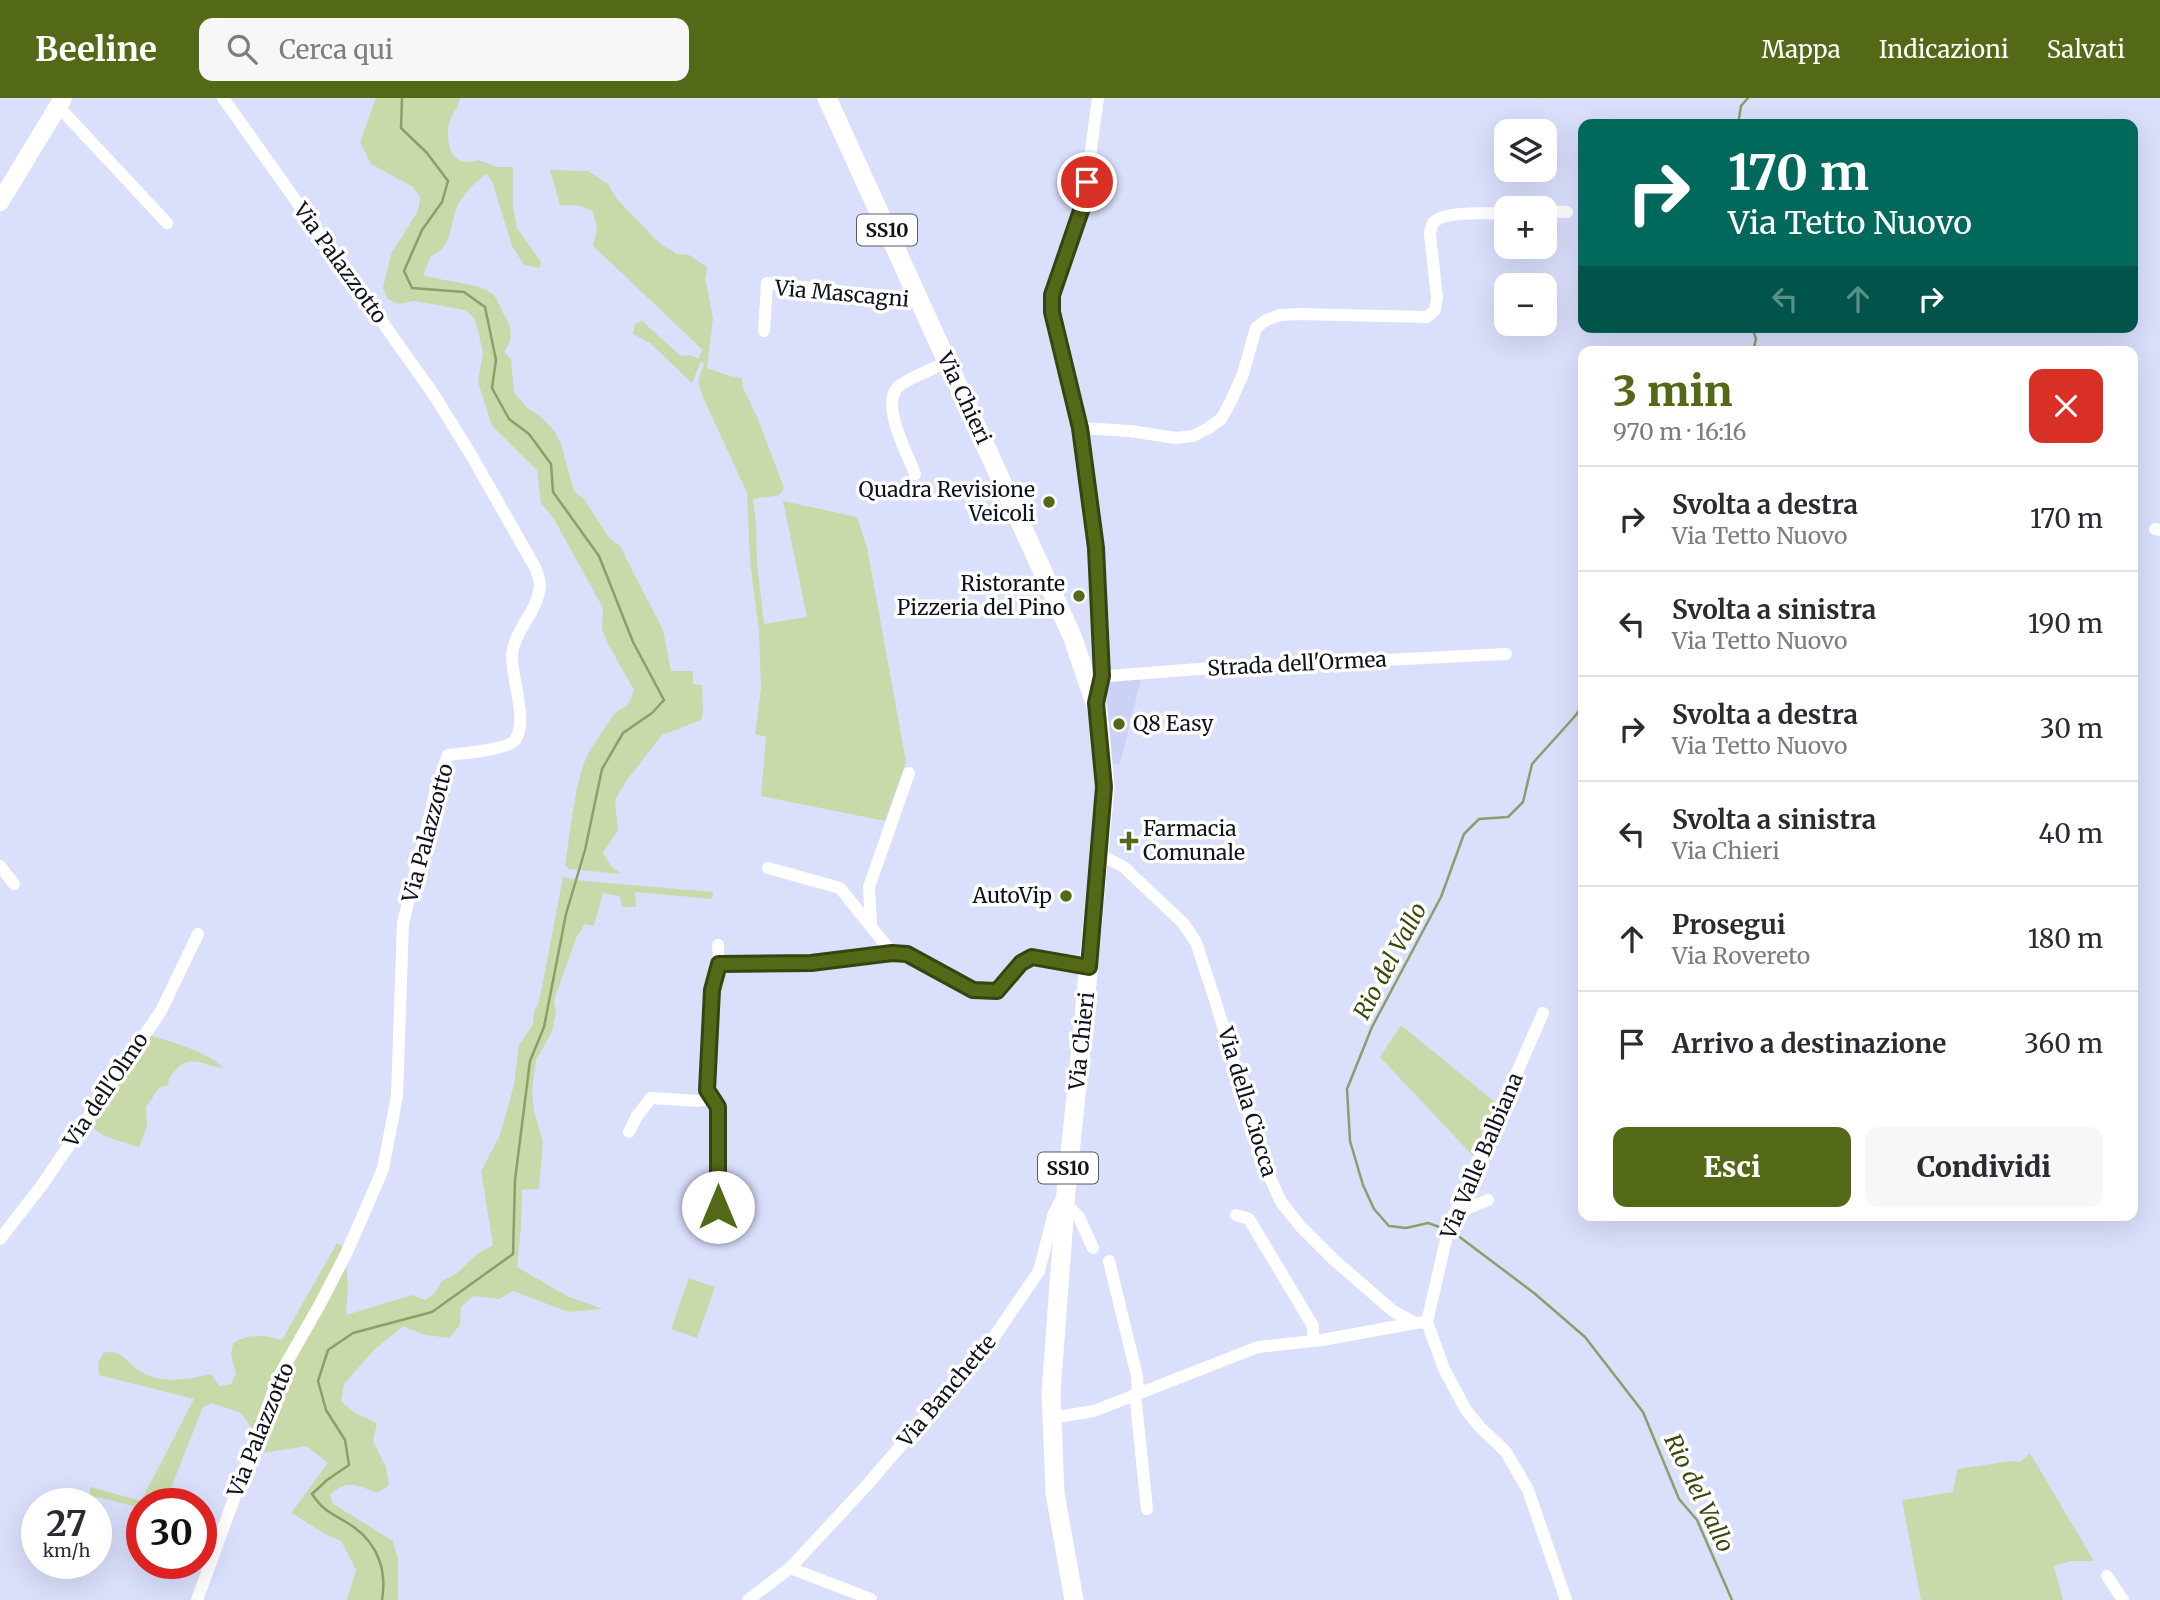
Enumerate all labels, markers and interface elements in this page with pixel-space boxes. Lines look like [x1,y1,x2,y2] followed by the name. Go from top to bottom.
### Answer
[199,18,689,81] search box
[35,29,157,70] text: Beeline
[223,30,261,68] icon: search
[279,33,393,66] text: Cerca qui
[1762,34,1841,65] text: Mappa
[1879,34,2009,65] text: Indicazioni
[2047,34,2125,65] text: Salvati
[1494,119,1557,336] map controls
[1494,119,1557,182] button: layers
[1728,142,1869,203] text: 170 m
[1613,147,1704,238] icon: right
[1057,152,1117,212] pin
[1068,163,1106,201] icon: arrive
[287,196,393,328] street label: Via Palazzotto
[1494,196,1557,259] button: +
[1728,203,1972,243] text: Via Tetto Nuovo
[857,214,917,246] road number: SS10
[1494,273,1557,336] button: −
[773,274,911,313] street label: Via Mascagni
[1766,280,1804,318] icon: left
[1839,280,1877,318] icon: ahead
[1912,280,1950,318] icon: right
[931,347,998,448] street label: Via Chieri
[1613,365,1733,417] text: 3 min
[2029,369,2103,443] button: close
[1613,417,1746,446] text: 970 m · 16:16
[859,476,1035,527] place label: Quadra Revisione Veicoli
[1672,488,1858,521] text: Svolta a destra
[1041,494,1057,510] marker: Quadra Revisione Veicoli
[1613,500,1651,538] icon: right
[2030,502,2103,535] text: 170 m
[1672,521,1847,550] text: Via Tetto Nuovo
[897,570,1065,621] place label: Ristorante Pizzeria del Pino
[1071,588,1087,604] marker: Ristorante Pizzeria del Pino
[1672,593,1876,626] text: Svolta a sinistra
[1613,605,1651,643] icon: left
[2028,607,2103,640] text: 190 m
[1672,626,1847,655] text: Via Tetto Nuovo
[1207,645,1387,682] street label: Strada dell'Ormea
[1672,698,1858,731] text: Svolta a destra
[1133,710,1214,737] place label: Q8 Easy
[1613,710,1651,748] icon: right
[2040,712,2103,745] text: 30 m
[1111,716,1127,732] marker: Q8 Easy
[1672,731,1847,760] text: Via Tetto Nuovo
[396,760,459,906] street label: Via Palazzotto
[1672,803,1876,836] text: Svolta a sinistra
[1143,815,1245,866] place label: Farmacia Comunale
[1613,815,1651,853] icon: left
[2039,817,2103,850] text: 40 m
[1121,833,1137,849] marker: Farmacia Comunale
[1672,836,1780,865] text: Via Chieri
[972,882,1052,909] place label: AutoVip
[1058,888,1074,904] marker: AutoVip
[1347,897,1432,1024] water label: Rio del Vallo
[1672,908,1786,941] text: Prosegui
[1613,920,1651,958] icon: ahead
[2028,922,2103,955] text: 180 m
[1672,941,1810,970] text: Via Rovereto
[1063,990,1100,1092] street label: Via Chieri
[1212,1023,1283,1180] street label: Via della Ciocca
[1613,1025,1651,1063] icon: arrive
[57,1027,154,1153] street label: Via dell'Olmo
[1672,1027,1946,1060] text: Arrivo a destinazione
[2024,1027,2103,1060] text: 360 m
[1434,1069,1529,1244] street label: Via Valle Balbiana
[1613,1127,1851,1207] button: Esci
[1865,1127,2103,1207] button: Condividi
[1038,1152,1098,1184] road number: SS10
[681,1170,755,1244] position arrow
[891,1329,1002,1453] street label: Via Banchette
[221,1359,300,1502] street label: Via Palazzotto
[1658,1429,1741,1557] water label: Rio del Vallo
[126,1488,217,1579] speed limit sign: 30
[46,1502,87,1546] text: 27
[43,1539,90,1562] text: km/h

